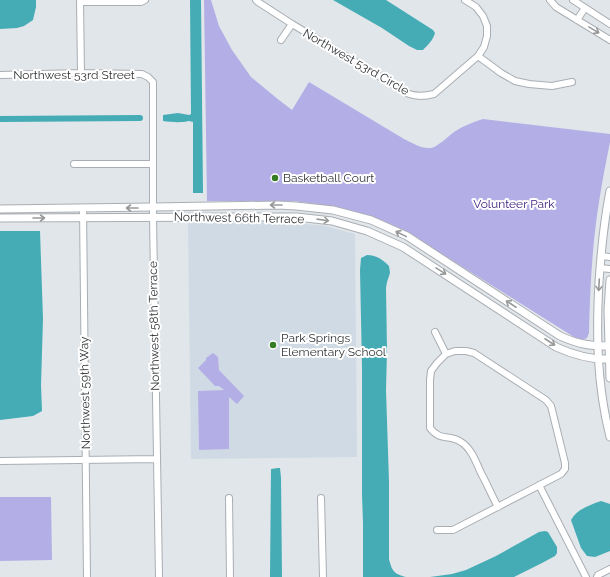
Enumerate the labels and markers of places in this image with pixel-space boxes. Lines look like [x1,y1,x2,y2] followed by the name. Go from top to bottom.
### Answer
[283,171,374,185] place label: Basketball Court
[270,173,280,183] marker: Basketball Court
[281,331,387,359] place label: Park Springs Elementary School
[268,340,278,350] marker: Park Springs Elementary School

